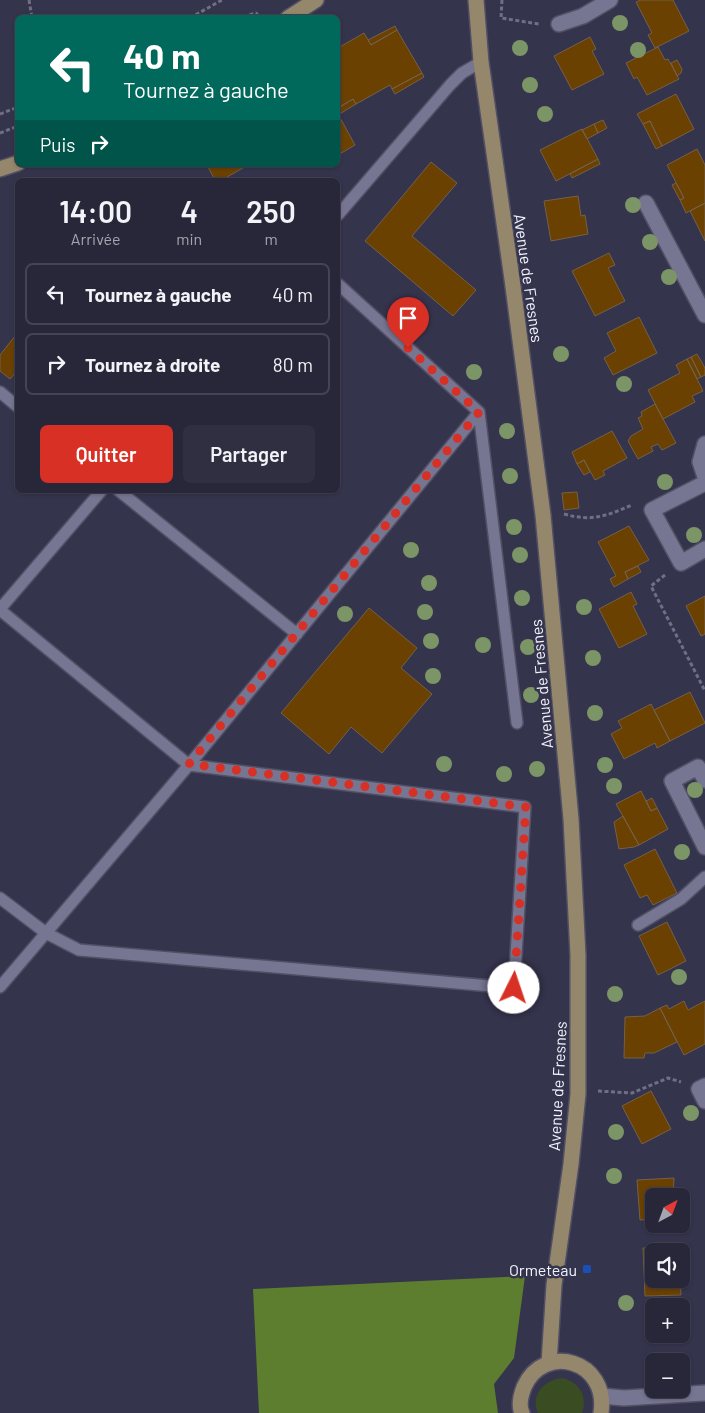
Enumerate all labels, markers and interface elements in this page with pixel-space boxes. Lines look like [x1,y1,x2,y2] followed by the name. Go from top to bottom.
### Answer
[123,34,200,76] text: 40 m
[40,35,105,100] icon: left
[123,76,289,102] text: Tournez à gauche
[85,130,113,158] icon: right
[40,133,75,156] text: Puis
[59,193,132,229] text: 14:00
[180,193,198,229] text: 4
[246,193,296,229] text: 250
[511,212,547,344] street label: Avenue de Fresnes
[71,229,121,248] text: Arrivée
[176,229,202,248] text: min
[264,229,278,248] text: m
[42,280,70,308] icon: left
[85,283,232,306] text: Tournez à gauche
[272,283,313,306] text: 40 m
[387,297,429,348] pin
[394,304,422,332] icon: arrive
[42,350,70,378] icon: right
[85,353,221,376] text: Tournez à droite
[273,353,313,376] text: 80 m
[40,425,173,483] button: Quitter
[183,425,315,483] button: Partager
[526,619,556,749] street label: Avenue de Fresnes
[487,961,539,1013] position arrow
[544,1021,570,1151] street label: Avenue de Fresnes
[645,1188,690,1232] north arrow
[645,1188,690,1398] map controls
[645,1243,690,1288] button: sound
[509,1260,577,1279] place label: Ormeteau
[581,1263,593,1275] marker: Ormeteau
[645,1298,690,1343] button: +
[645,1353,690,1398] button: −

